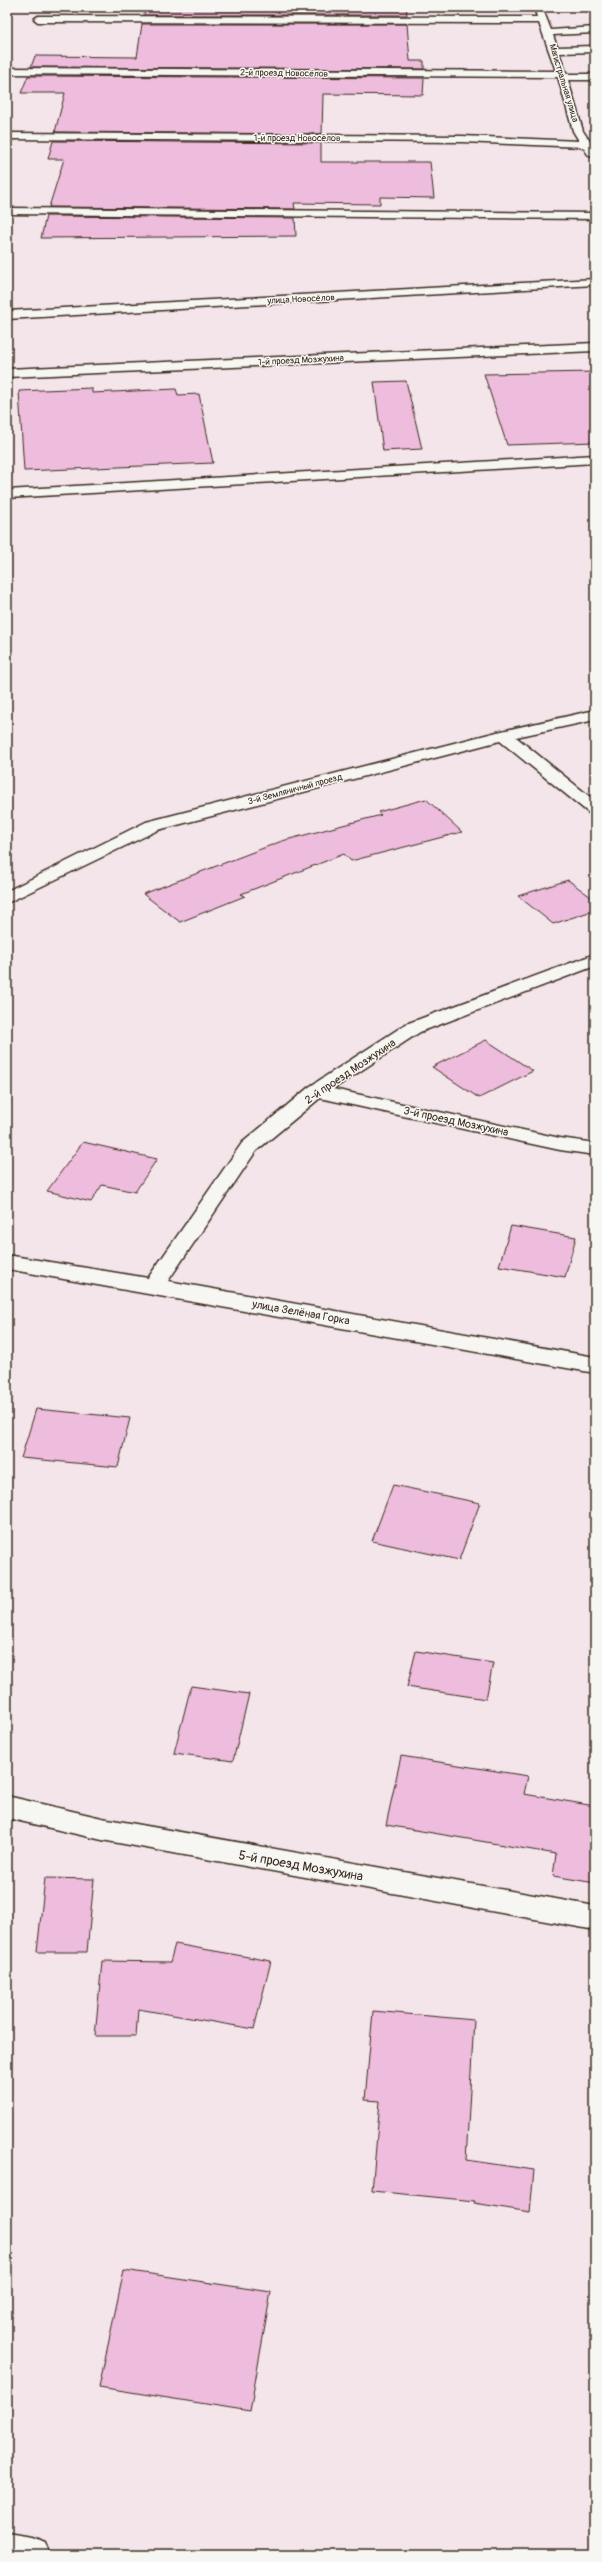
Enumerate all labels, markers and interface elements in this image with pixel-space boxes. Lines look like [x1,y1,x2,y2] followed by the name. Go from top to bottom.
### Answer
[546,43,581,124] street label: Магистральная улица
[240,67,328,80] street label: 2-й проезд Новосёлов
[254,133,340,144] street label: 1-й проезд Новосёлов
[266,292,335,307] street label: улица Новосёлов
[258,353,344,368] street label: 1-й проезд Мозжухина
[247,771,344,807] street label: 3-й Земляничный проезд
[302,1036,398,1107] street label: 2-й проезд Мозжухина
[402,1104,509,1139] street label: 3-й проезд Мозжухина
[250,1297,351,1327] street label: улица Зелёная Горка
[237,1847,364,1885] street label: 5-й проезд Мозжухина

